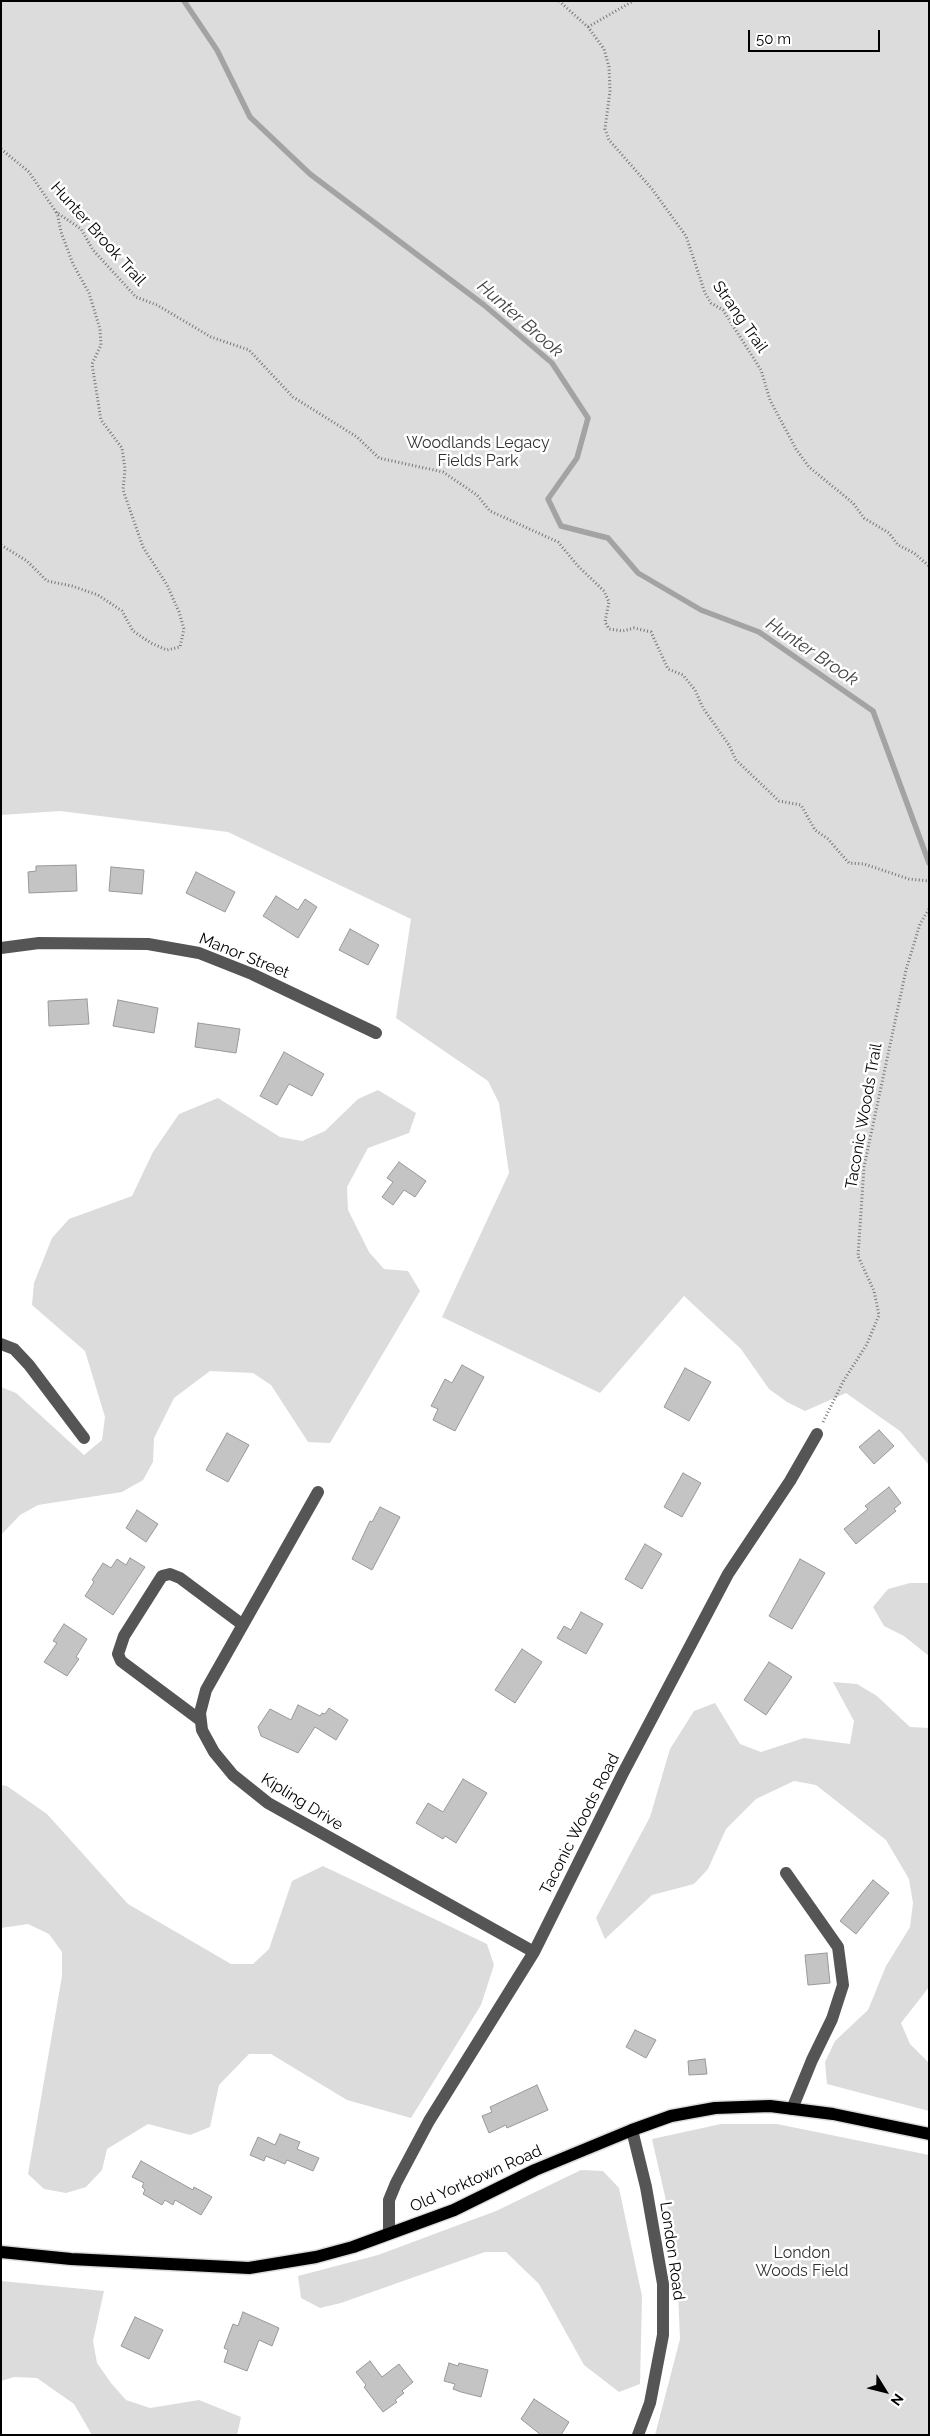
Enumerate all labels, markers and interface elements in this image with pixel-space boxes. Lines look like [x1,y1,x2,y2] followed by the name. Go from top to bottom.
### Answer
[750,20,882,52] scale bar
[756,30,791,48] text: 50 m
[46,178,150,290] street label: Hunter Brook Trail
[473,276,567,362] water label: Hunter Brook
[708,277,772,357] street label: Strang Trail
[406,433,550,471] park label: Woodlands Legacy Fields Park
[762,613,862,691] water label: Hunter Brook
[196,929,292,983] street label: Manor Street
[842,1042,886,1190] street label: Taconic Woods Trail
[536,1750,624,1898] street label: Taconic Woods Road
[257,1769,347,1835] street label: Kipling Drive
[407,2141,545,2217] street label: Old Yorktown Road
[656,2201,688,2301] street label: London Road
[755,2243,849,2281] park label: London Woods Field
[860,2366,910,2416] north arrow
[888,2391,907,2409] text: N

